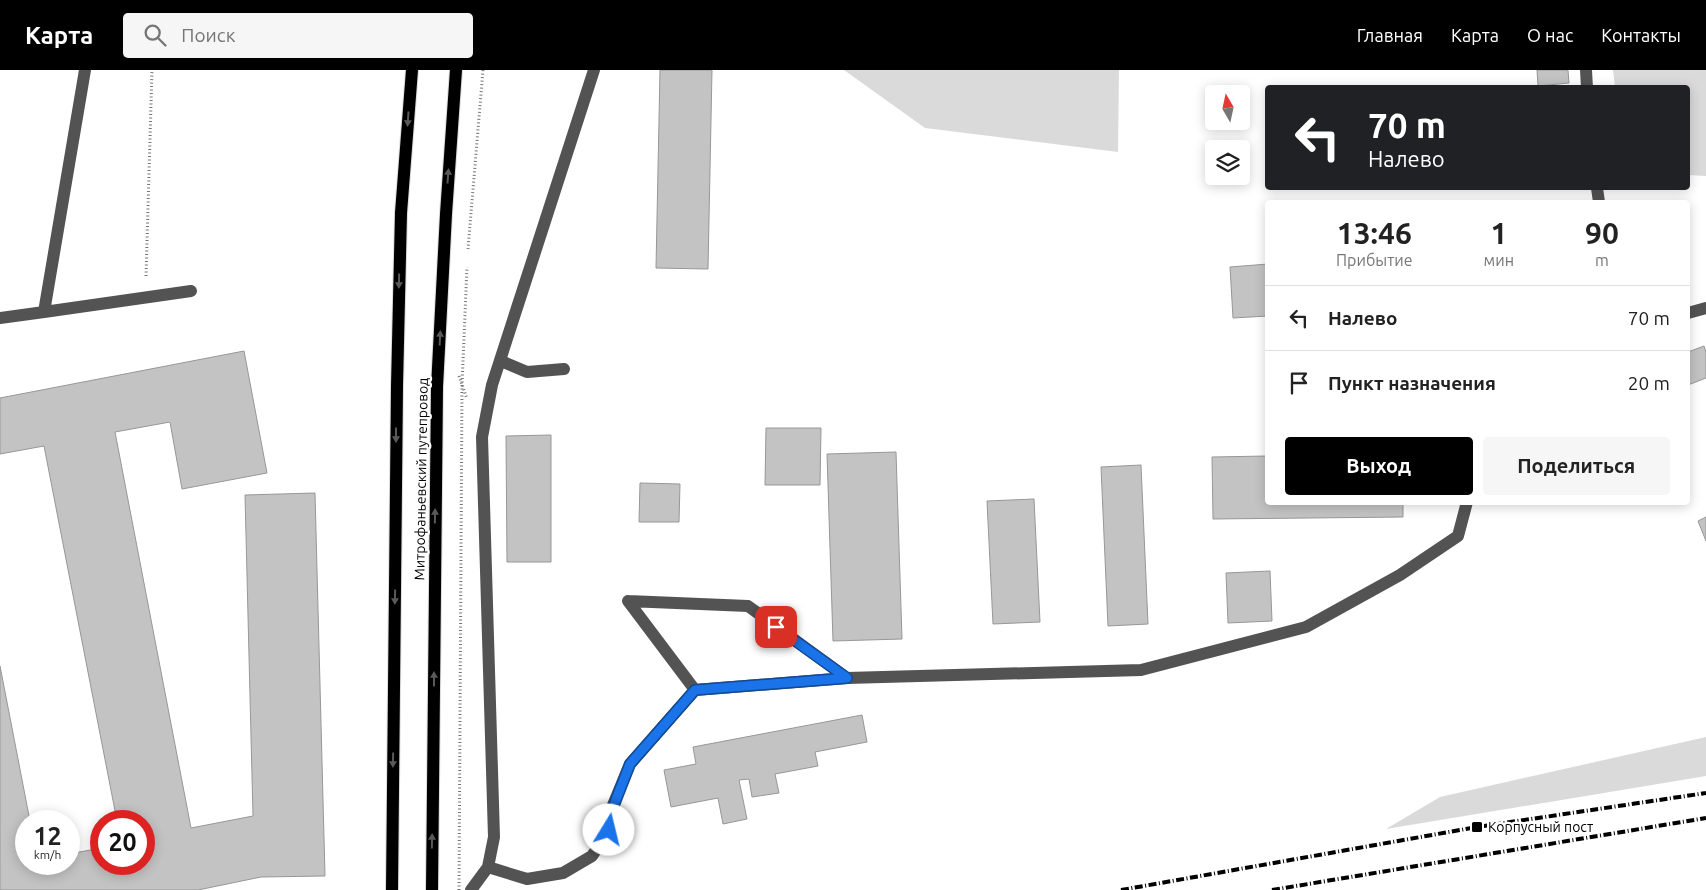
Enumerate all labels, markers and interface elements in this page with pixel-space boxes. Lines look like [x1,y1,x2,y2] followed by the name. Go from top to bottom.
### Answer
[123,13,473,58] search box
[141,21,169,49] icon: search
[25,22,93,49] text: Карта
[181,24,235,46] text: Поиск
[1357,25,1423,45] text: Главная
[1451,25,1499,45] text: Карта
[1527,25,1573,45] text: О нас
[1601,25,1681,45] text: Контакты
[1205,85,1250,130] north arrow
[1205,85,1250,185] map controls
[1285,105,1350,170] icon: left
[1368,105,1446,145] text: 70 m
[404,111,412,127] one-way arrow
[1205,140,1250,185] button: layers
[1368,146,1445,171] text: Налево
[445,168,453,184] one-way arrow
[1337,216,1412,250] text: 13:46
[1490,216,1507,250] text: 1
[1585,216,1619,250] text: 90
[1336,251,1413,269] text: Прибытие
[1484,251,1514,269] text: мин
[1595,251,1609,269] text: m
[395,273,403,289] one-way arrow
[1285,304,1313,332] icon: left
[1328,307,1397,329] text: Налево
[1628,307,1670,329] text: 70 m
[436,330,444,346] one-way arrow
[1285,369,1313,397] icon: arrive
[1328,372,1496,394] text: Пункт назначения
[1628,372,1670,394] text: 20 m
[411,377,431,581] street label: Митрофаньевский путепровод
[392,427,400,443] one-way arrow
[1285,437,1473,495] button: Выход
[1483,437,1670,495] button: Поделиться
[432,508,440,524] one-way arrow
[391,590,399,606] one-way arrow
[755,606,797,648] pin
[762,613,790,641] icon: arrive
[430,671,438,687] one-way arrow
[389,752,397,768] one-way arrow
[582,803,634,855] position arrow
[90,810,155,875] speed limit sign: 20
[1488,819,1593,835] place label: Корпусный пост
[1470,820,1484,834] marker: Корпусный пост
[33,822,62,850] text: 12
[428,833,436,849] one-way arrow
[34,848,61,861] text: km/h

